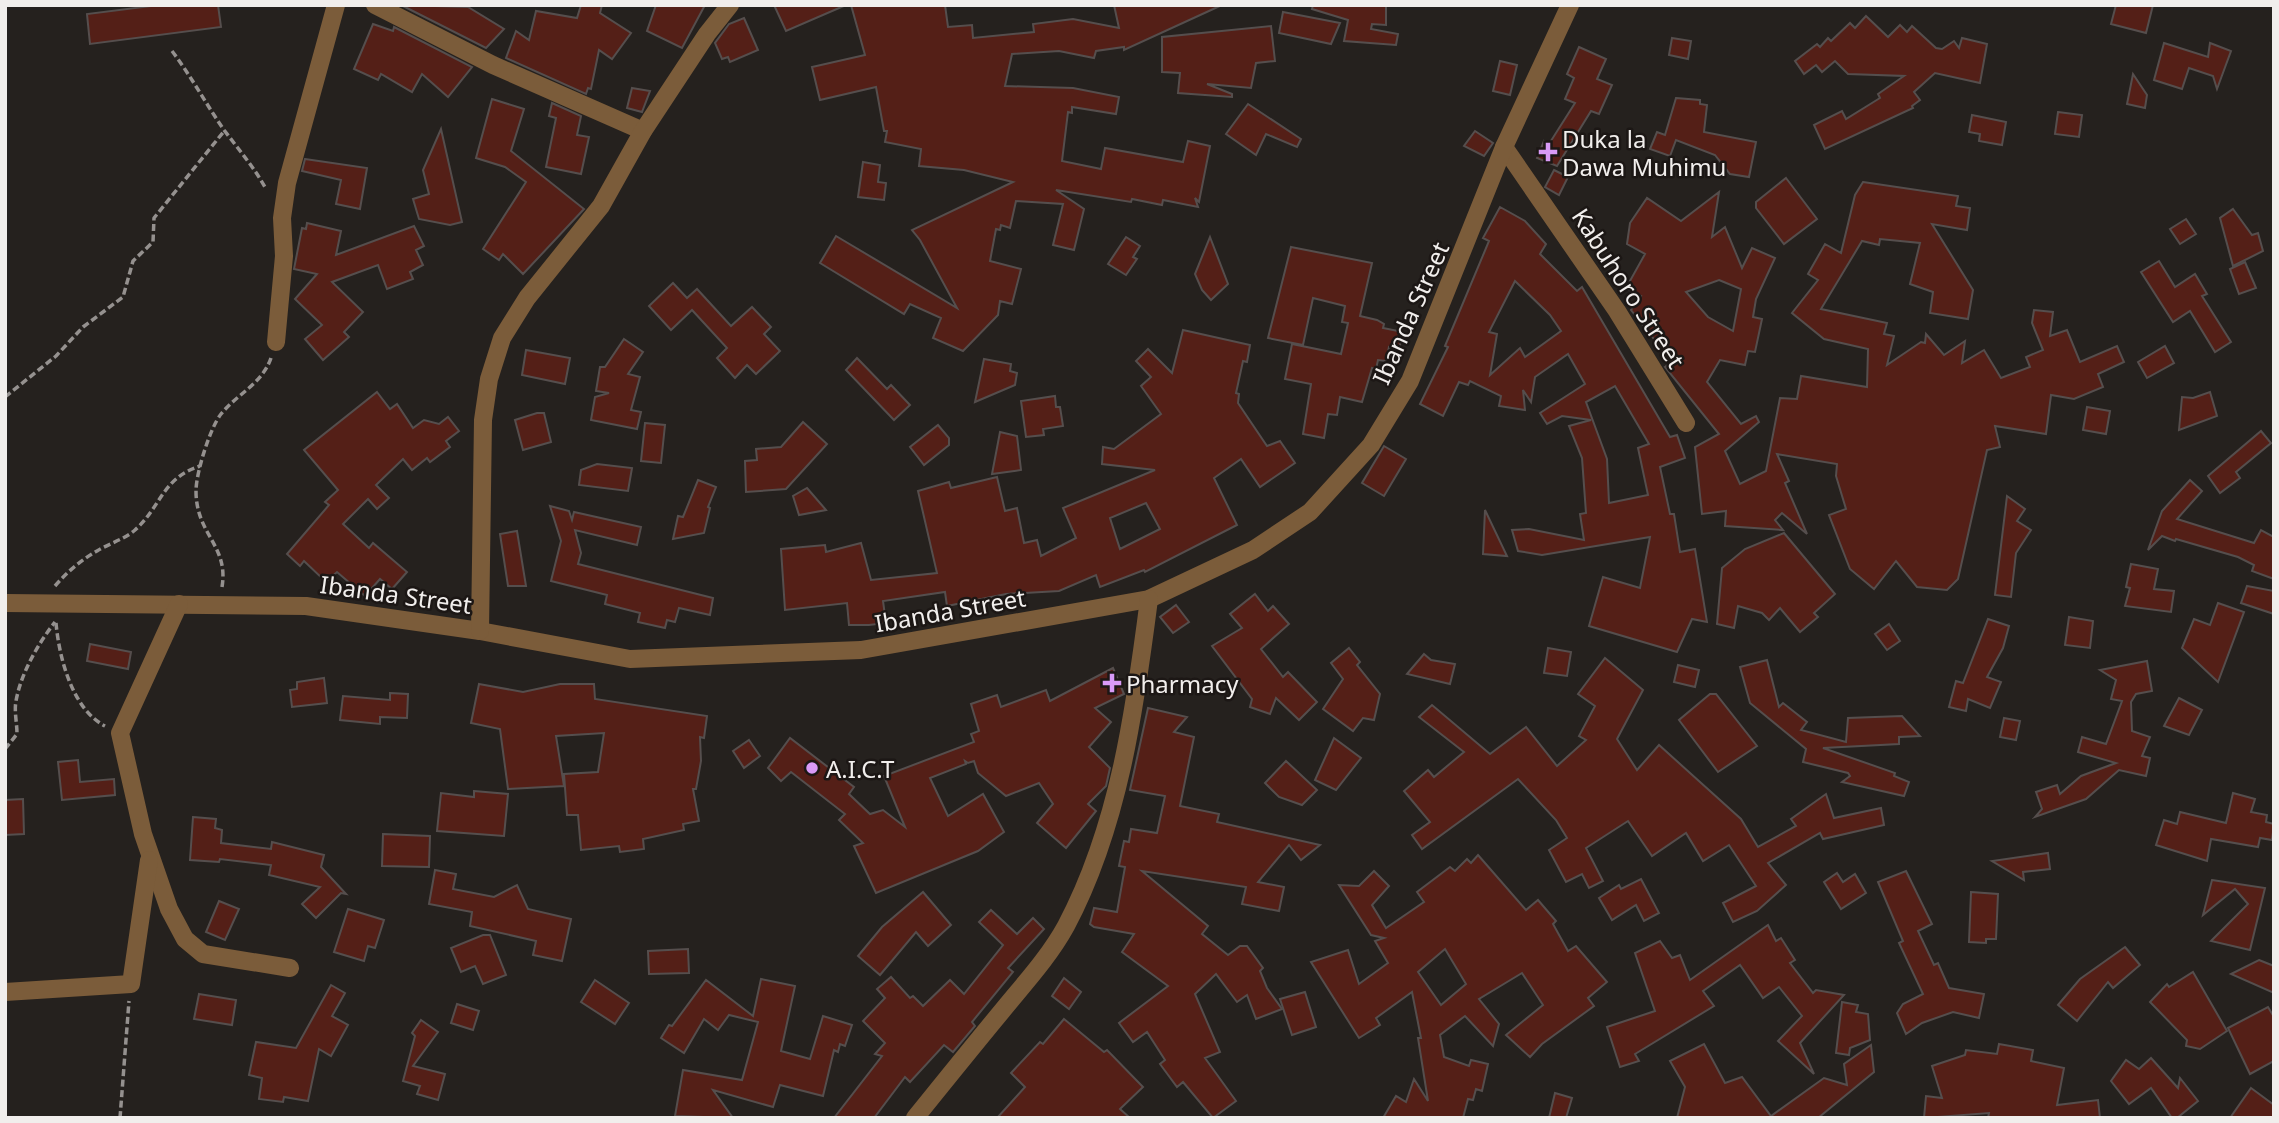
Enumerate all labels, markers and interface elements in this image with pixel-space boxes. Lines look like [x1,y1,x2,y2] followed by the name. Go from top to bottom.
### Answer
[1562,122,1726,183] place label: Duka la Dawa Muhimu
[1540,144,1556,160] marker: Duka la Dawa Muhimu
[1565,202,1693,375] street label: Kabuhoro Street
[1364,236,1456,389] street label: Ibanda Street
[318,567,474,621] street label: Ibanda Street
[872,580,1028,640] street label: Ibanda Street
[1126,667,1239,700] place label: Pharmacy
[1104,675,1120,691] marker: Pharmacy
[826,752,895,785] place label: A.I.C.T
[804,760,820,776] marker: A.I.C.T

